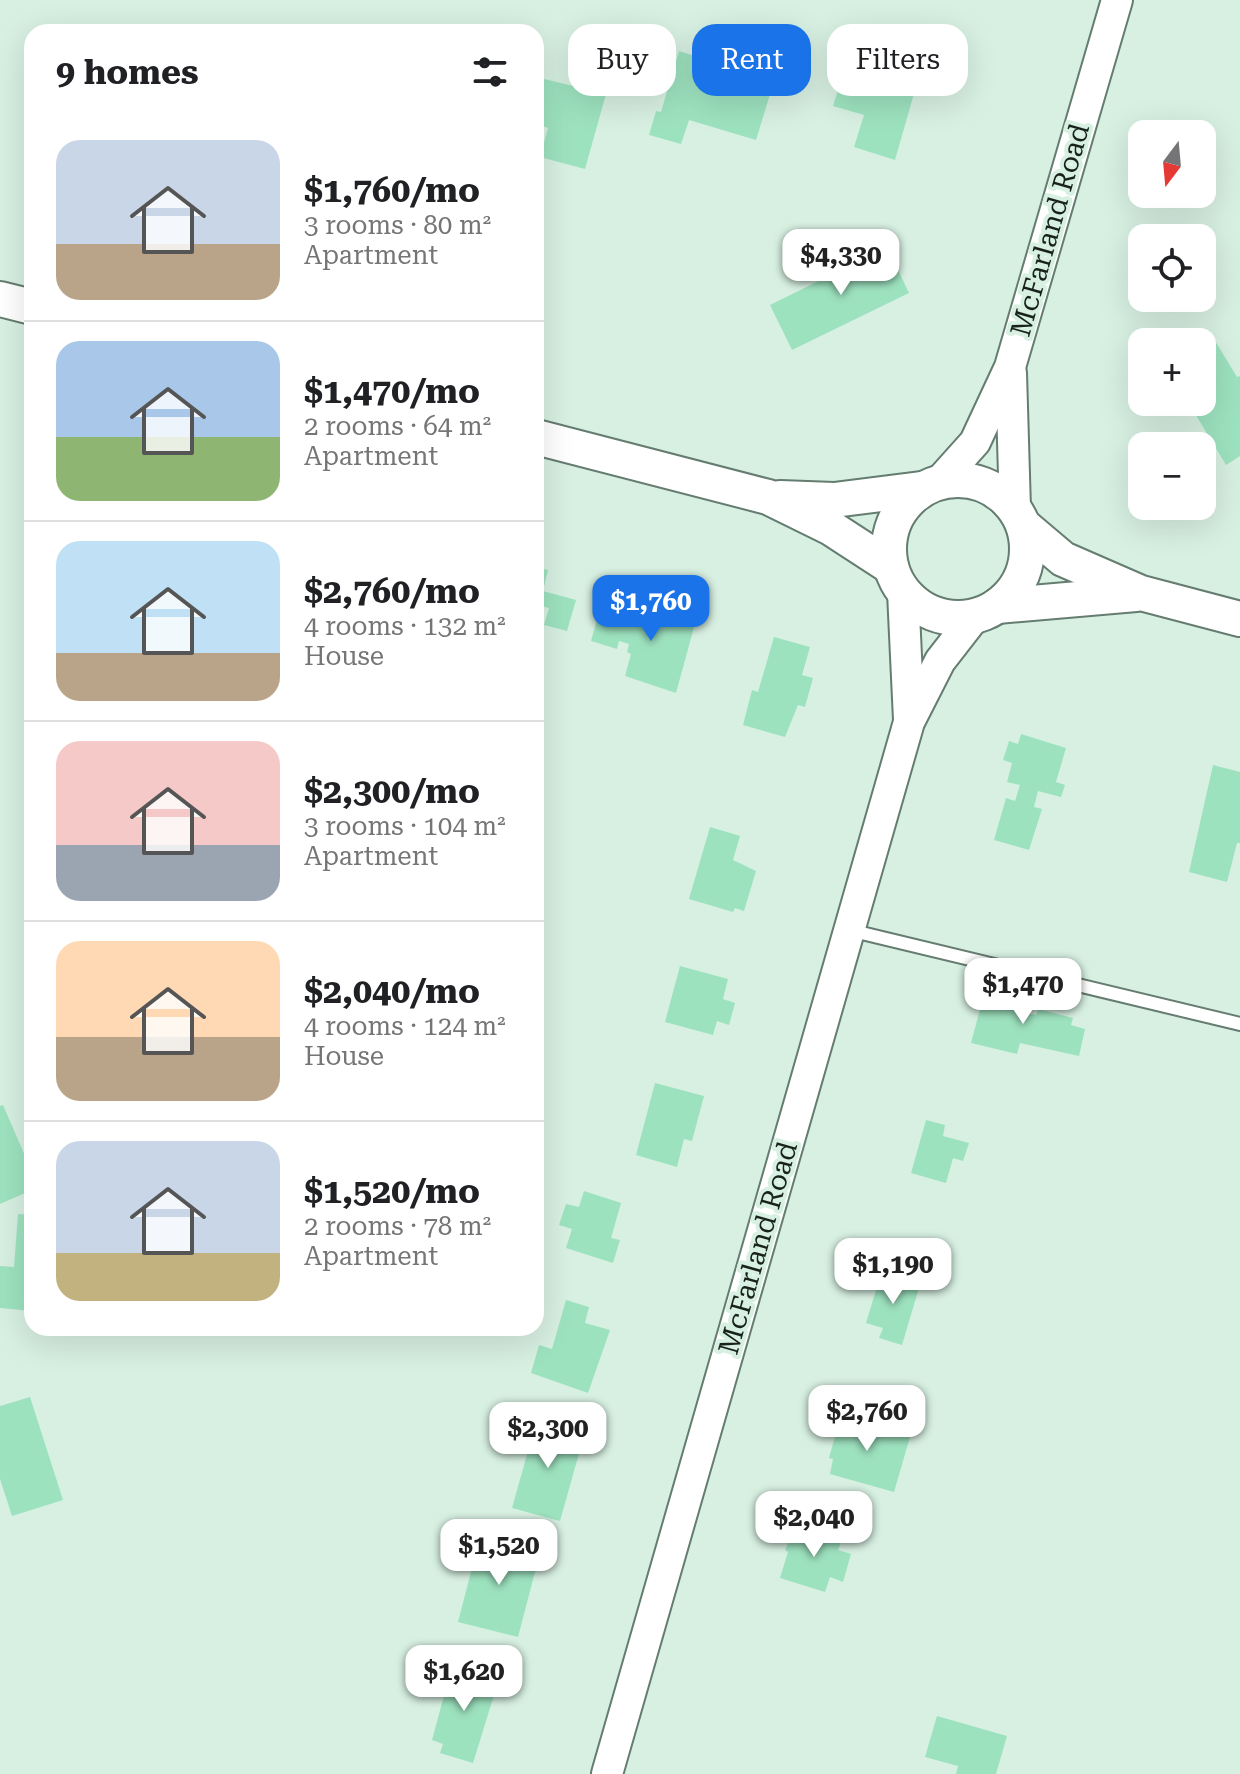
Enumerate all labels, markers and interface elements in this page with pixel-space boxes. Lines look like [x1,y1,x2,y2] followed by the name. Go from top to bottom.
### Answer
[568,24,676,96] chip: Buy
[692,24,811,96] chip: Rent
[827,24,968,96] chip: Filters
[468,50,512,94] icon: filters
[56,52,199,92] text: 9 homes
[1004,120,1096,340] street label: McFarland Road
[1128,120,1216,208] north arrow
[1128,120,1216,520] map controls
[304,170,480,210] text: $1,760/mo
[120,172,216,268] icon: home
[304,210,491,240] text: 3 rooms · 80 m²
[1128,224,1216,312] button: locate
[776,229,906,297] pin: $4,330
[304,240,438,270] text: Apartment
[800,240,882,270] text: $4,330
[1128,328,1216,416] button: +
[304,371,480,411] text: $1,470/mo
[120,373,216,469] icon: home
[304,411,491,441] text: 2 rooms · 64 m²
[1128,432,1216,520] button: −
[304,441,438,471] text: Apartment
[304,571,480,611] text: $2,760/mo
[120,573,216,669] icon: home
[586,575,716,643] pin: $1,760
[610,586,692,616] text: $1,760
[304,611,506,641] text: 4 rooms · 132 m²
[304,641,384,671] text: House
[304,771,480,811] text: $2,300/mo
[120,773,216,869] icon: home
[304,811,506,841] text: 3 rooms · 104 m²
[304,841,438,871] text: Apartment
[958,958,1088,1026] pin: $1,470
[982,969,1064,999] text: $1,470
[304,971,480,1011] text: $2,040/mo
[120,973,216,1069] icon: home
[304,1011,506,1041] text: 4 rooms · 124 m²
[304,1041,384,1071] text: House
[712,1138,804,1358] street label: McFarland Road
[304,1171,480,1211] text: $1,520/mo
[120,1173,216,1269] icon: home
[304,1211,491,1241] text: 2 rooms · 78 m²
[828,1238,958,1306] pin: $1,190
[304,1241,438,1271] text: Apartment
[852,1249,934,1279] text: $1,190
[802,1385,932,1453] pin: $2,760
[826,1396,908,1426] text: $2,760
[483,1402,613,1470] pin: $2,300
[507,1413,589,1443] text: $2,300
[749,1491,879,1559] pin: $2,040
[773,1502,855,1532] text: $2,040
[434,1519,564,1587] pin: $1,520
[458,1530,540,1560] text: $1,520
[399,1645,529,1713] pin: $1,620
[423,1656,505,1686] text: $1,620

